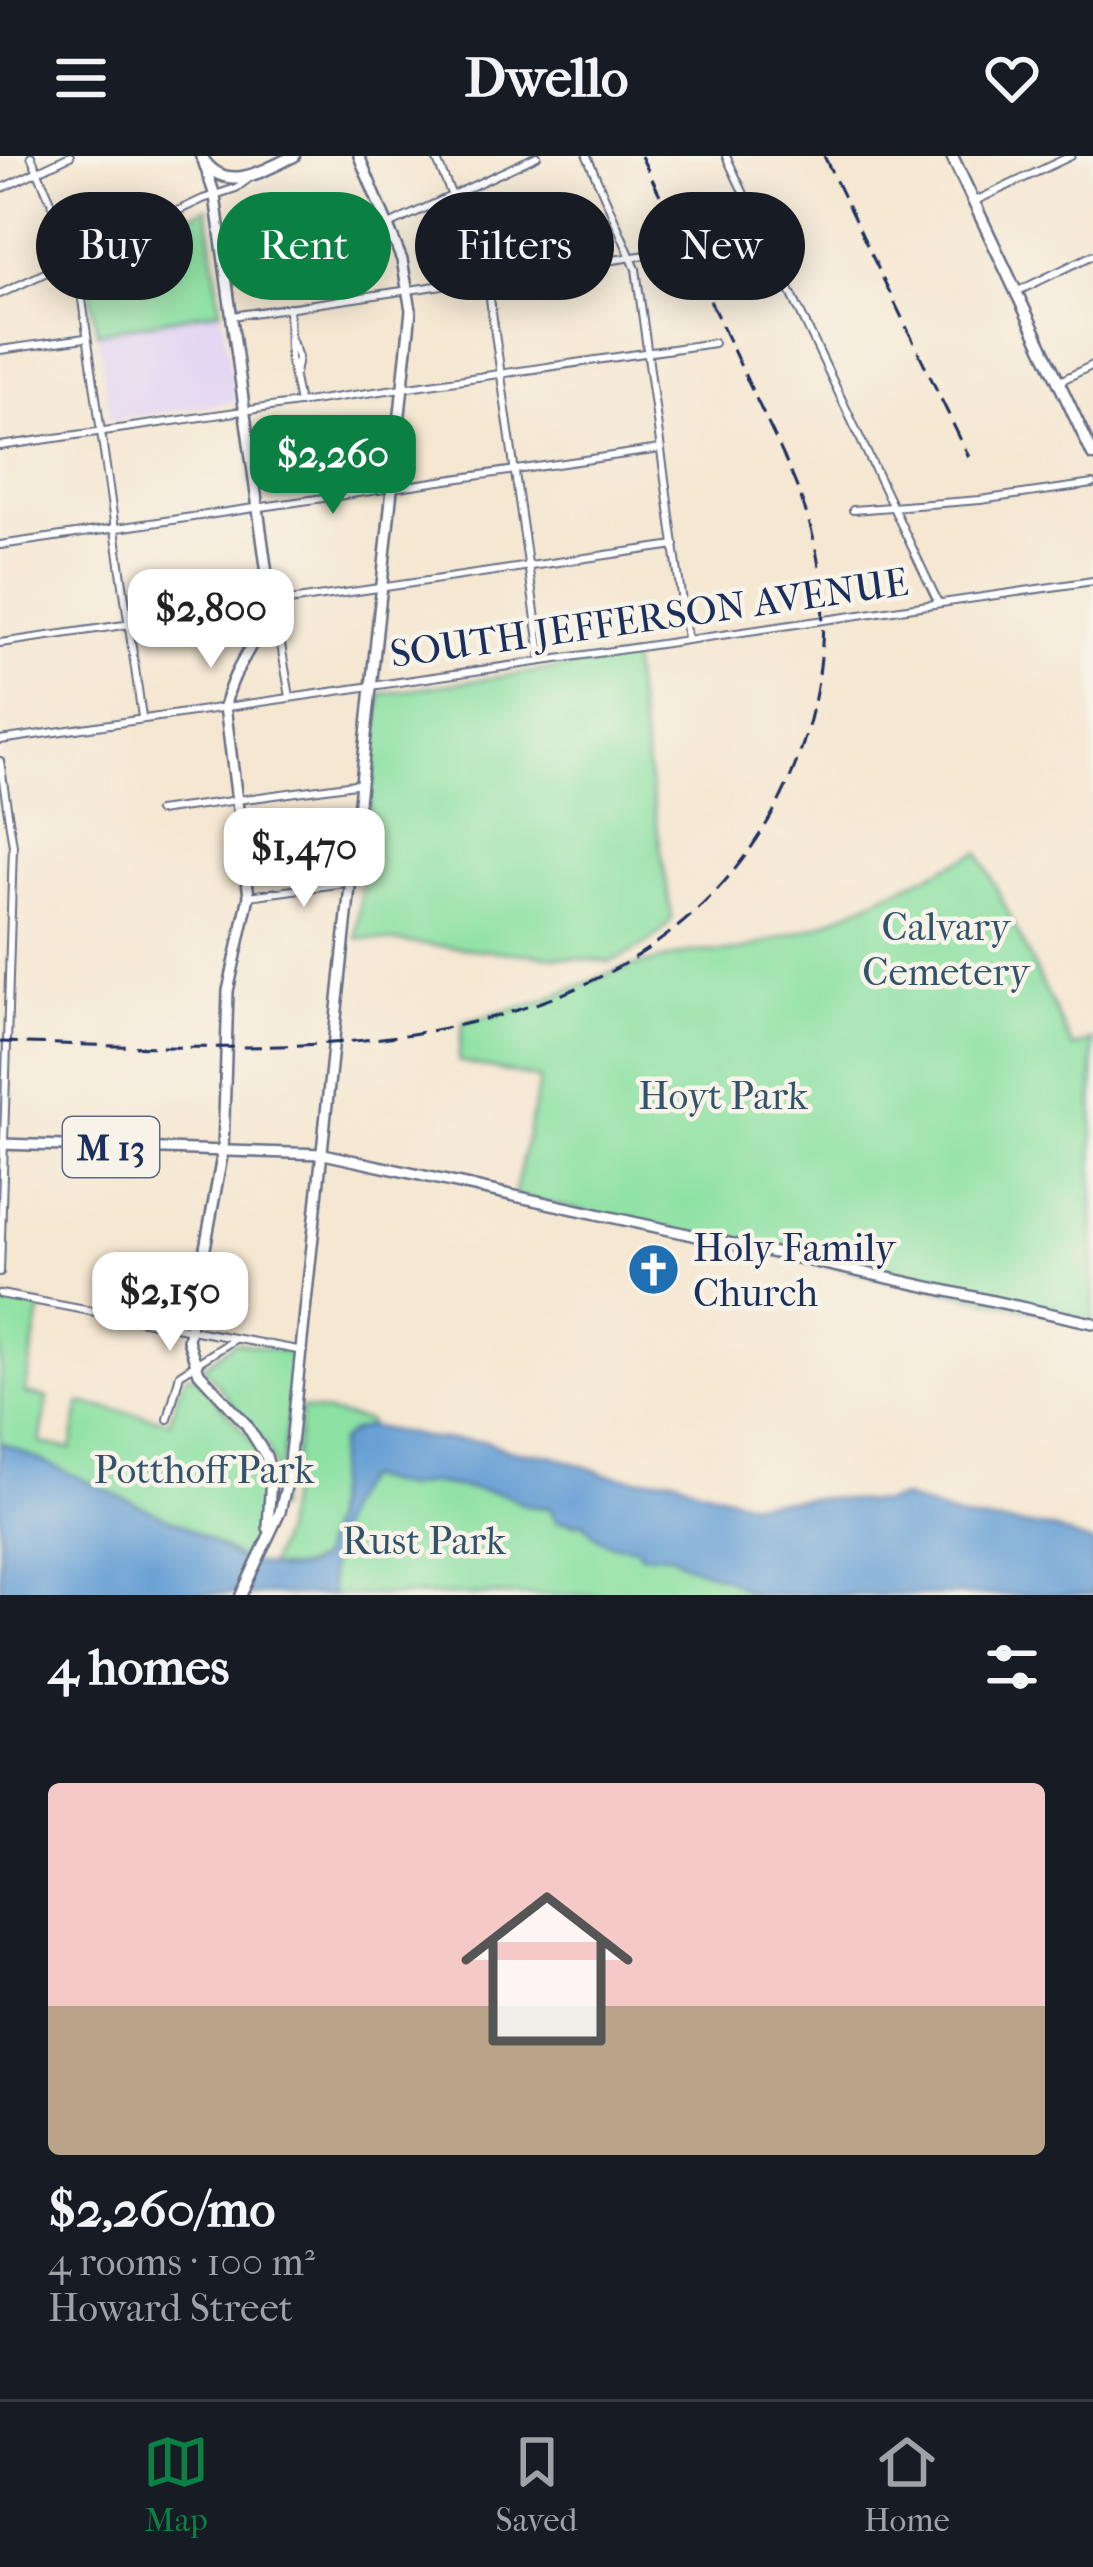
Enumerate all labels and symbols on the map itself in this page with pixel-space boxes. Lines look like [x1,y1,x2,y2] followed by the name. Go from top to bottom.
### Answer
[235,415,431,517] pin: $2,260
[387,559,911,677] street label: SOUTH JEFFERSON AVENUE
[113,569,309,671] pin: $2,800
[206,808,402,910] pin: $1,470
[862,904,1031,995] park label: Calvary Cemetery
[638,1073,809,1119] park label: Hoyt Park
[63,1117,159,1177] road number: M 13
[693,1225,897,1316] place label: Holy Family Church
[626,1241,682,1297] church icon: Holy Family Church
[72,1252,268,1354] pin: $2,150
[94,1447,315,1493] park label: Potthoff Park
[342,1518,507,1564] park label: Rust Park

